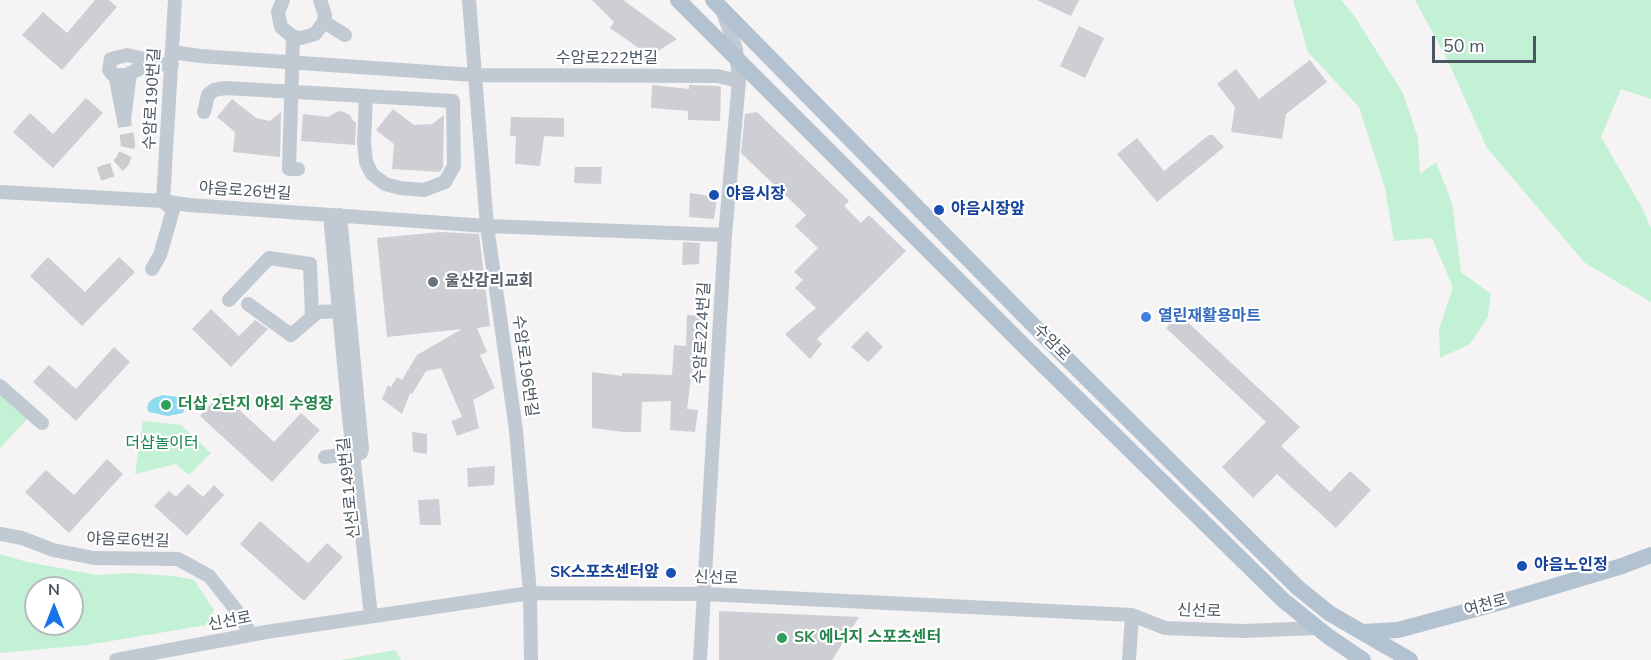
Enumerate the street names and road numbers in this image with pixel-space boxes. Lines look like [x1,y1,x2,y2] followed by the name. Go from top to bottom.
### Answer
[141,47,165,151] street label: 수암로190번길
[556,49,658,69] street label: 수암로222번길
[198,179,292,205] street label: 야음로26번길
[691,281,715,385] street label: 수암로224번길
[507,314,541,418] street label: 수암로196번길
[1029,321,1073,365] street label: 수암로
[335,436,365,540] street label: 신선로149번길
[86,530,170,552] street label: 야음로6번길
[694,569,738,589] street label: 신선로
[1462,591,1510,621] street label: 여천로
[1177,602,1221,622] street label: 신선로
[206,608,254,636] street label: 신선로

